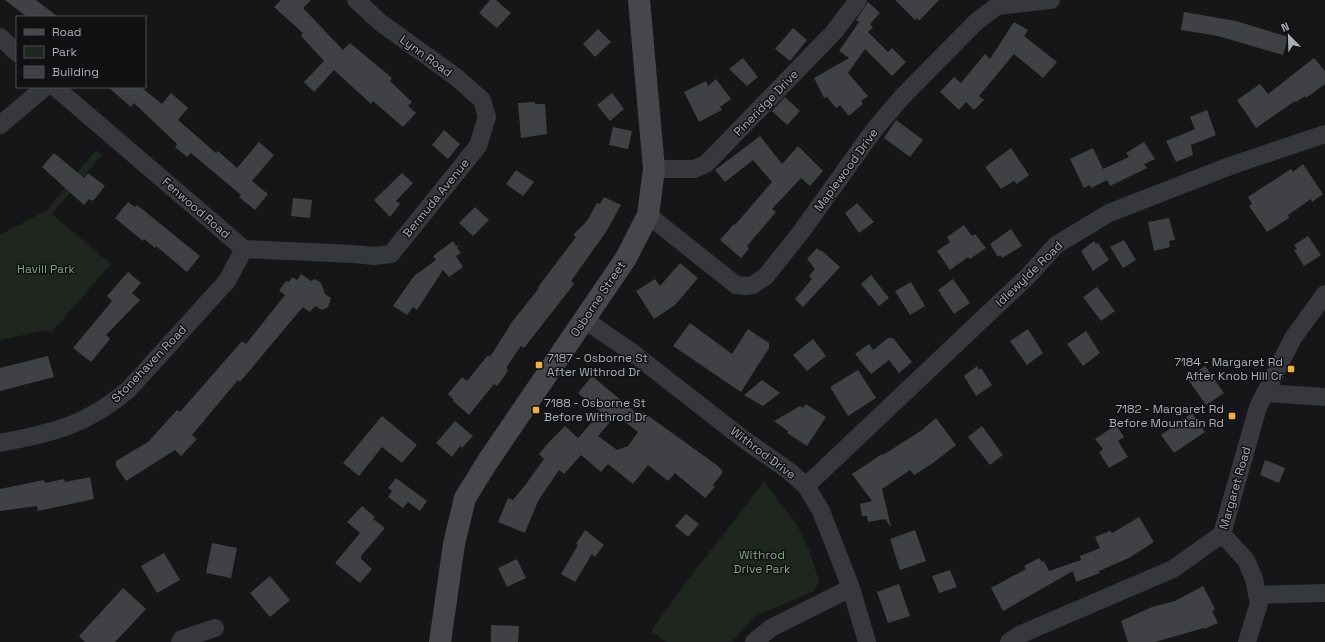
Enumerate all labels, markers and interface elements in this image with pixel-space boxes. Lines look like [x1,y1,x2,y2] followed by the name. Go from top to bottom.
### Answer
[16,16,146,88] legend
[1269,16,1309,56] north arrow
[1279,19,1291,35] text: N
[52,24,81,40] text: Road
[397,32,455,80] street label: Lynn Road
[52,44,77,60] text: Park
[52,64,99,80] text: Building
[730,66,802,140] street label: Pineridge Drive
[810,125,882,215] street label: Maplewood Drive
[399,155,473,241] street label: Bermuda Avenue
[159,174,233,242] street label: Fenwood Road
[992,238,1066,310] street label: Idlewylde Road
[567,258,629,340] street label: Osborne Street
[17,261,75,277] park label: Havill Park
[108,322,190,406] street label: Stonehaven Road
[547,350,648,380] place label: 7187 - Osborne St After Withrod Dr
[1174,354,1283,384] place label: 7184 - Margaret Rd After Knob Hill Cr
[534,360,544,370] marker: 7187 - Osborne St After Withrod Dr
[1286,364,1296,374] marker: 7184 - Margaret Rd After Knob Hill Cr
[544,395,647,425] place label: 7188 - Osborne St Before Withrod Dr
[1109,401,1224,431] place label: 7182 - Margaret Rd Before Mountain Rd
[531,405,541,415] marker: 7188 - Osborne St Before Withrod Dr
[1227,411,1237,421] marker: 7182 - Margaret Rd Before Mountain Rd
[727,423,799,483] street label: Withrod Drive
[1216,445,1254,531] street label: Margaret Road
[734,547,791,577] park label: Withrod Drive Park

